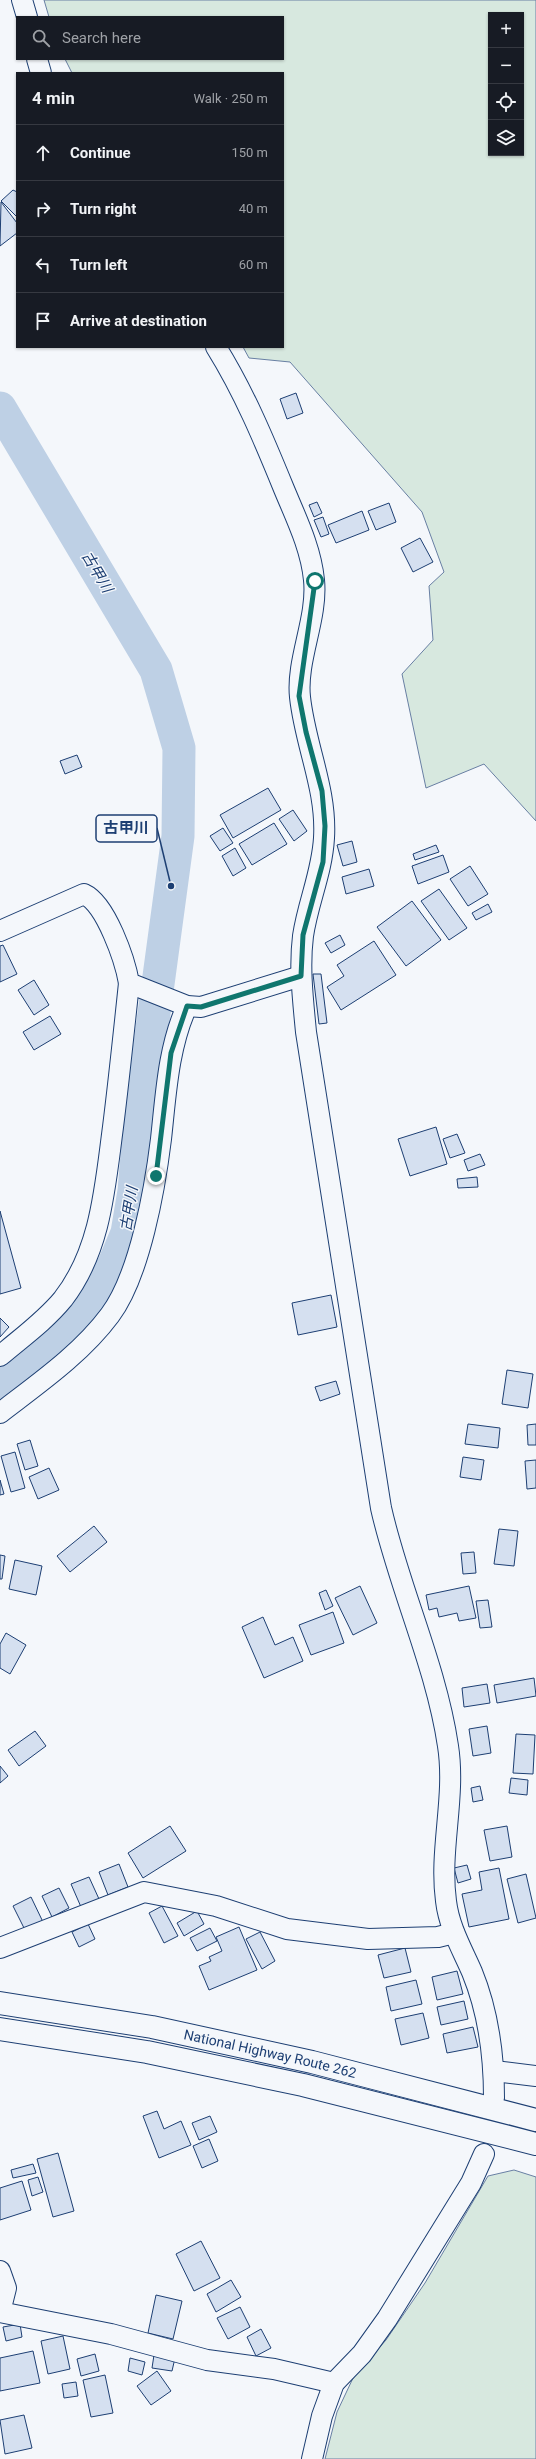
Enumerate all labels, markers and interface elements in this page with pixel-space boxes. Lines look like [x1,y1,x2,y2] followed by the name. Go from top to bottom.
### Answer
[488,12,524,156] map controls
[488,12,524,48] button: +
[16,16,284,60] search box
[30,27,52,49] icon: search
[62,29,141,47] text: Search here
[488,48,524,84] button: −
[488,84,524,120] button: locate
[32,88,75,108] text: 4 min
[193,91,268,106] text: Walk · 250 m
[488,120,524,156] button: layers
[32,142,54,164] icon: ahead
[70,144,131,162] text: Continue
[231,145,268,160] text: 150 m
[32,198,54,220] icon: right
[70,200,136,218] text: Turn right
[239,201,268,216] text: 40 m
[32,254,54,276] icon: left
[70,256,127,274] text: Turn left
[239,257,268,272] text: 60 m
[32,310,54,332] icon: arrive
[70,312,207,330] text: Arrive at destination
[78,548,117,598] water label: 古甲川
[306,572,324,590] route start
[96,815,157,842] callout: 古甲川
[103,819,149,837] text: 古甲川
[147,1167,165,1185] route end
[117,1183,142,1233] water label: 古甲川
[182,2026,358,2081] street label: National Highway Route 262

